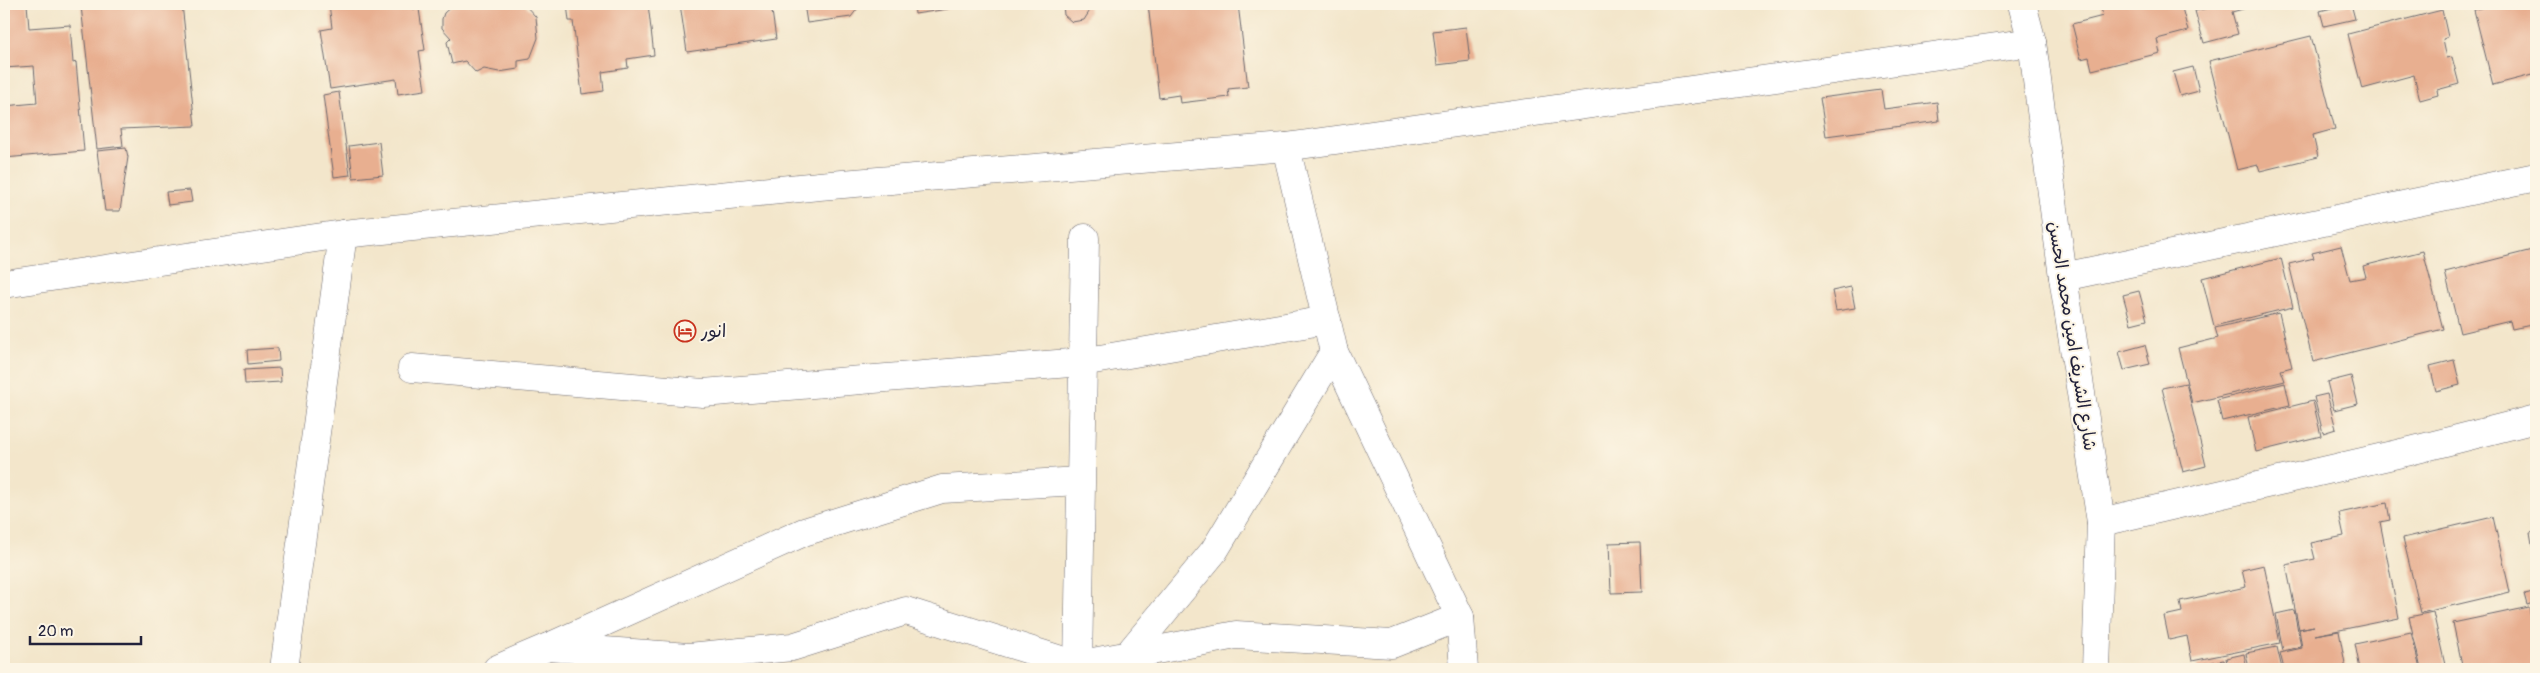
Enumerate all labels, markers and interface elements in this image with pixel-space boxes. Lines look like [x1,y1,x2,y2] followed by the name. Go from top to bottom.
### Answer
[2042,220,2102,452] street label: شارع الشريف امين محمد الحسن
[673,319,697,343] hotel icon: انور
[700,320,726,343] place label: انور
[30,613,141,645] scale bar
[38,622,73,641] text: 20 m

